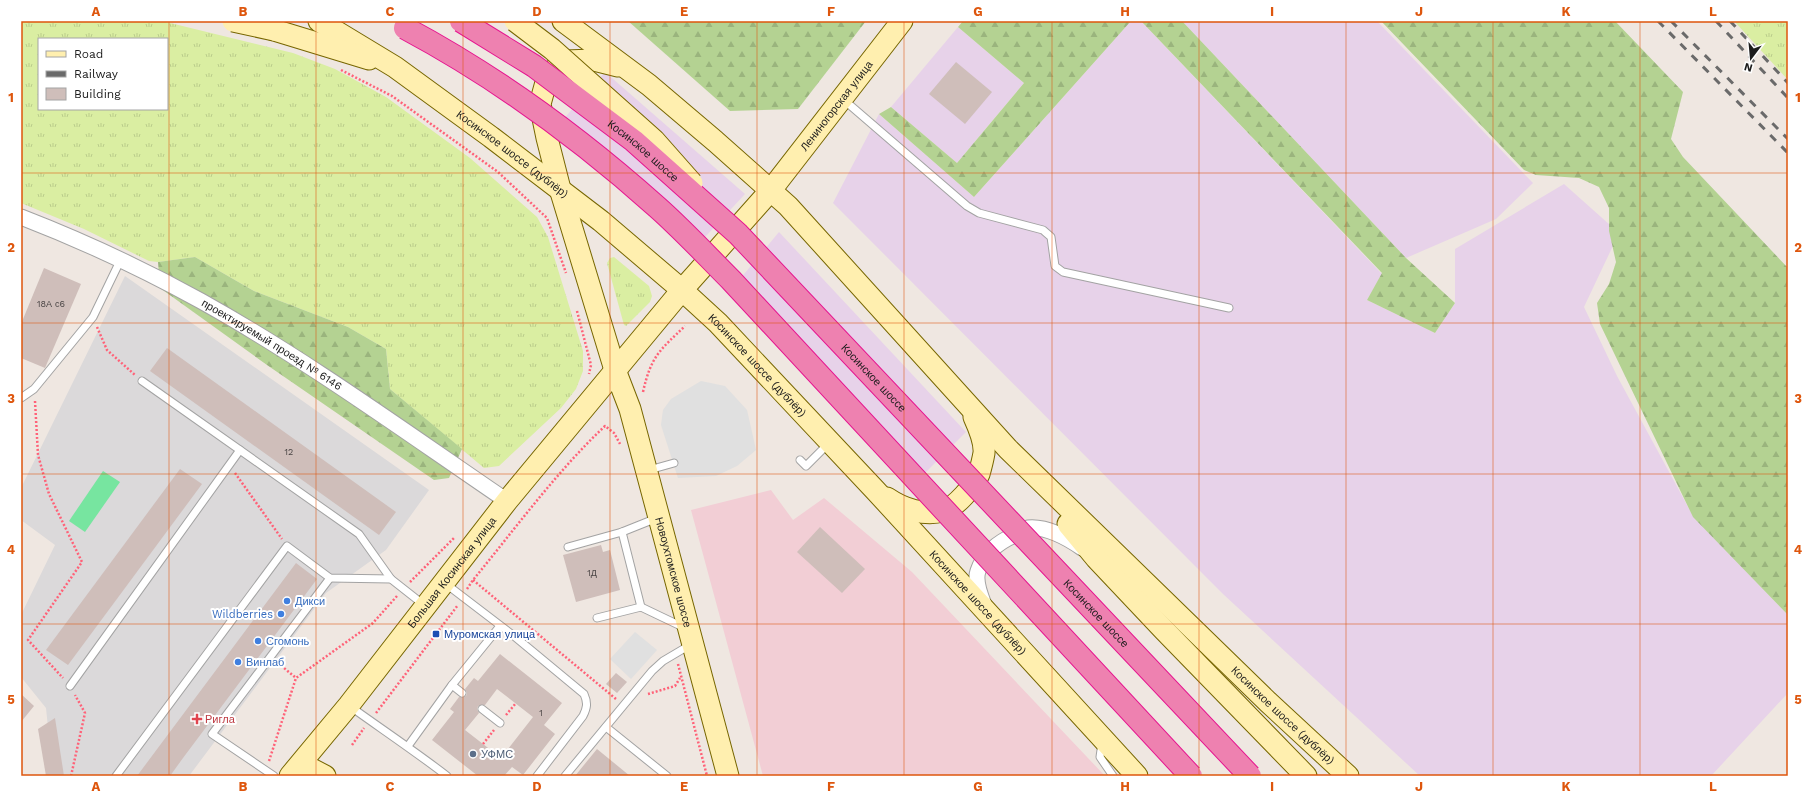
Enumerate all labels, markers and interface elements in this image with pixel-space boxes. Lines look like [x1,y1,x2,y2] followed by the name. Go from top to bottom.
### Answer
[92,4,101,19] text: A
[239,4,248,19] text: B
[386,4,395,19] text: C
[532,4,542,19] text: D
[680,4,688,19] text: E
[827,4,835,19] text: F
[973,4,983,19] text: G
[1120,4,1130,19] text: H
[1270,4,1274,19] text: I
[1415,4,1423,19] text: J
[1561,4,1571,19] text: K
[1709,4,1717,19] text: L
[38,38,168,110] legend
[1731,38,1771,78] north arrow
[74,47,103,61] text: Road
[797,57,876,153] street label: Лениногорская улица
[1743,60,1754,75] text: N
[74,67,119,81] text: Railway
[74,87,121,101] text: Building
[8,90,14,105] text: 1
[1795,90,1801,105] text: 1
[454,108,571,200] street label: Косинское шоссе (дублёр)
[605,117,681,184] street label: Косинское шоссе
[7,240,15,255] text: 2
[1794,240,1802,255] text: 2
[199,296,345,393] street label: проектируемый проезд № 6146
[37,299,65,309] house number: 18А с6
[706,311,809,419] street label: Косинское шоссе (дублёр)
[839,341,909,414] street label: Косинское шоссе
[7,391,15,406] text: 3
[1794,391,1802,406] text: 3
[285,447,293,457] house number: 12
[405,514,499,631] street label: Большая Косинская улица
[653,515,695,629] street label: Новоухтомское шоссе
[7,542,16,557] text: 4
[1794,542,1803,557] text: 4
[927,548,1029,657] street label: Косинское шоссе (дублёр)
[587,568,597,578] house number: 1Д
[1061,577,1131,650] street label: Косинское шоссе
[295,595,325,608] place label: Дикси
[282,596,292,606] marker: Дикси
[212,608,273,621] place label: Wildberries
[276,609,286,619] marker: Wildberries
[444,628,536,641] place label: Муромская улица
[431,629,441,639] marker: Муромская улица
[266,635,310,648] place label: Сгомонь
[253,636,263,646] marker: Сгомонь
[246,656,284,669] place label: Винлаб
[233,657,243,667] marker: Винлаб
[1229,664,1337,767] street label: Косинское шоссе (дублёр)
[7,692,15,707] text: 5
[1794,692,1802,707] text: 5
[539,708,543,718] house number: 1
[205,713,236,726] place label: Ригла
[192,714,202,724] marker: Ригла
[481,748,513,761] place label: УФМС
[468,749,478,759] marker: УФМС
[92,779,101,794] text: A
[239,779,248,794] text: B
[386,779,395,794] text: C
[532,779,542,794] text: D
[680,779,688,794] text: E
[827,779,835,794] text: F
[973,779,983,794] text: G
[1120,779,1130,794] text: H
[1270,779,1274,794] text: I
[1415,779,1423,794] text: J
[1561,779,1571,794] text: K
[1709,779,1717,794] text: L

